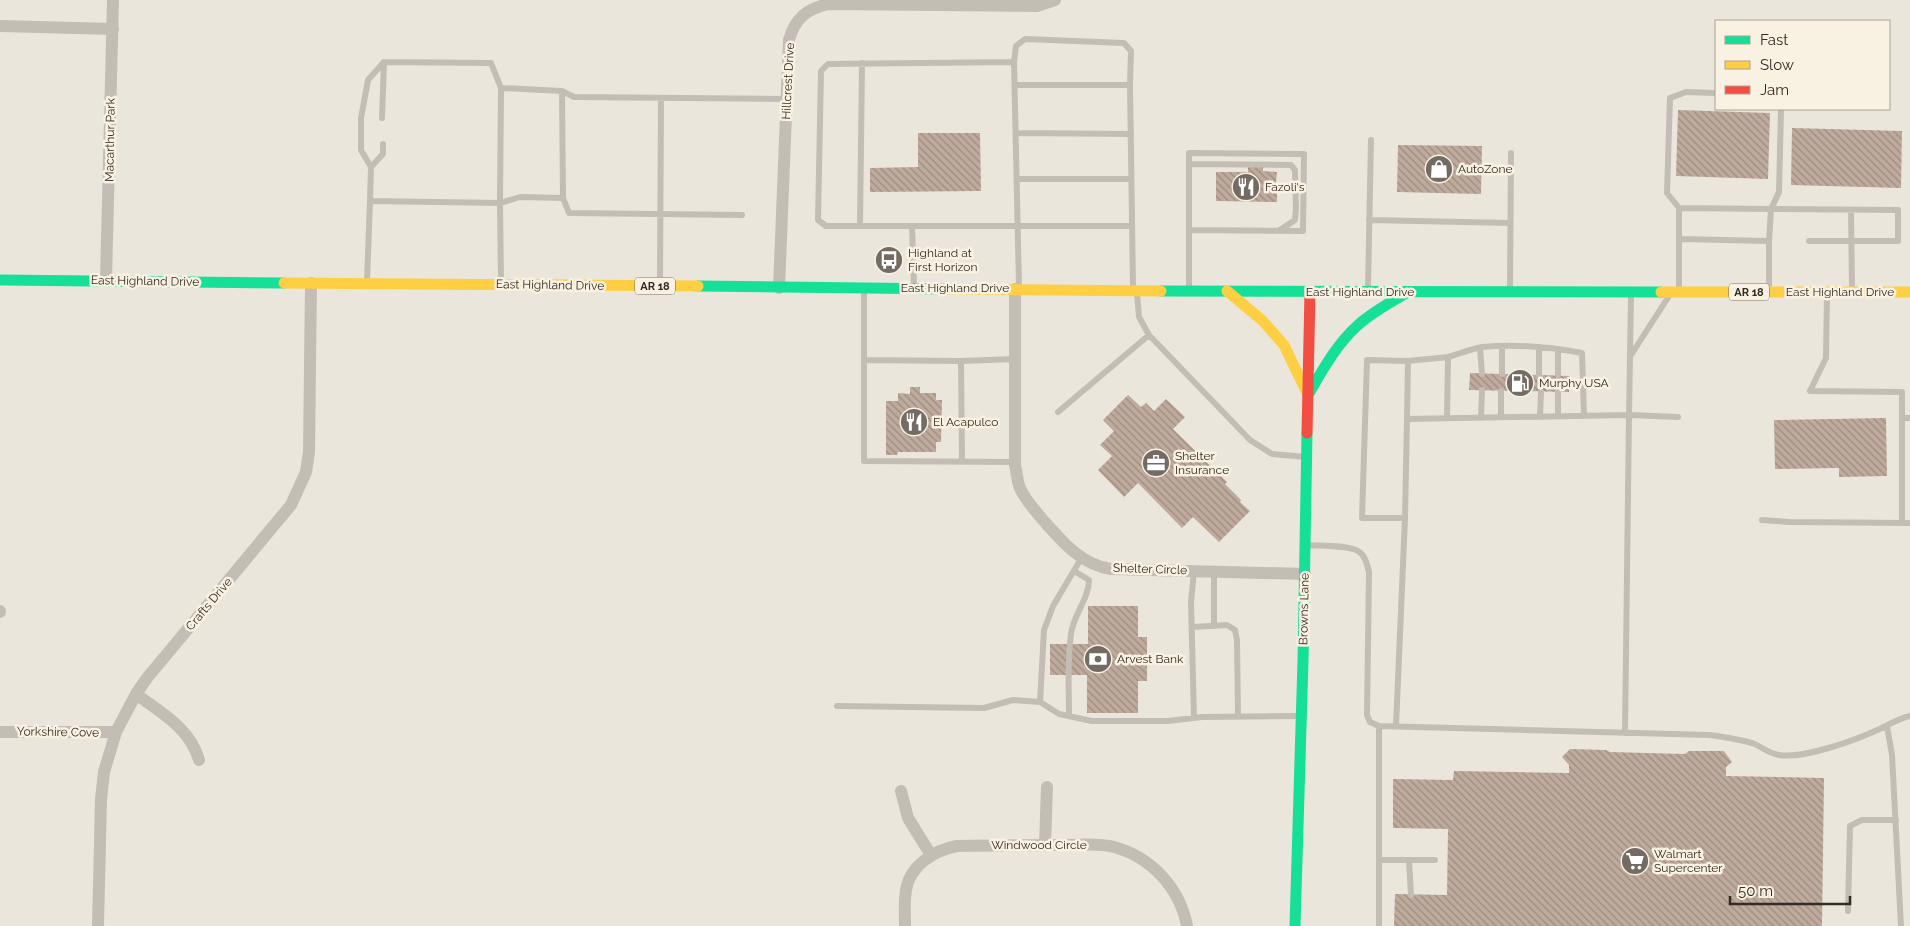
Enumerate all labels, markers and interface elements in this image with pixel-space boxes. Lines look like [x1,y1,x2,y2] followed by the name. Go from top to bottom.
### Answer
[1715,20,1890,110] legend
[1760,31,1788,49] text: Fast
[779,42,797,120] street label: Hillcrest Drive
[1760,56,1794,74] text: Slow
[1760,81,1789,99] text: Jam
[102,97,118,182] street label: Macarthur Park
[1424,154,1454,184] shop icon: AutoZone
[1458,162,1512,176] place label: AutoZone
[1231,172,1261,202] restaurant icon: Fazoli's
[1265,180,1305,194] place label: Fazoli's
[874,245,904,275] bus stop icon: Highland at First Horizon
[908,246,977,274] place label: Highland at First Horizon
[91,273,199,289] street label: East Highland Drive
[496,277,604,293] street label: East Highland Drive
[635,278,675,294] road number: AR 18
[901,281,1009,295] street label: East Highland Drive
[1729,284,1769,300] road number: AR 18
[1306,285,1414,299] street label: East Highland Drive
[1786,285,1894,299] street label: East Highland Drive
[1505,368,1535,398] fuel station icon: Murphy USA
[1539,376,1609,390] place label: Murphy USA
[899,407,929,437] restaurant icon: El Acapulco
[933,415,998,429] place label: El Acapulco
[1141,448,1171,478] office icon: Shelter Insurance
[1175,449,1229,477] place label: Shelter Insurance
[1113,561,1187,577] street label: Shelter Circle
[1296,573,1312,645] street label: Browns Lane
[183,575,235,633] street label: Crafts Drive
[1083,644,1113,674] bank icon: Arvest Bank
[1117,652,1184,666] place label: Arvest Bank
[17,724,99,740] street label: Yorkshire Cove
[991,838,1087,852] street label: Windwood Circle
[1620,846,1650,876] supermarket icon: Walmart Supercenter
[1654,847,1723,875] place label: Walmart Supercenter
[1730,874,1850,906] scale bar
[1738,882,1773,900] text: 50 m

